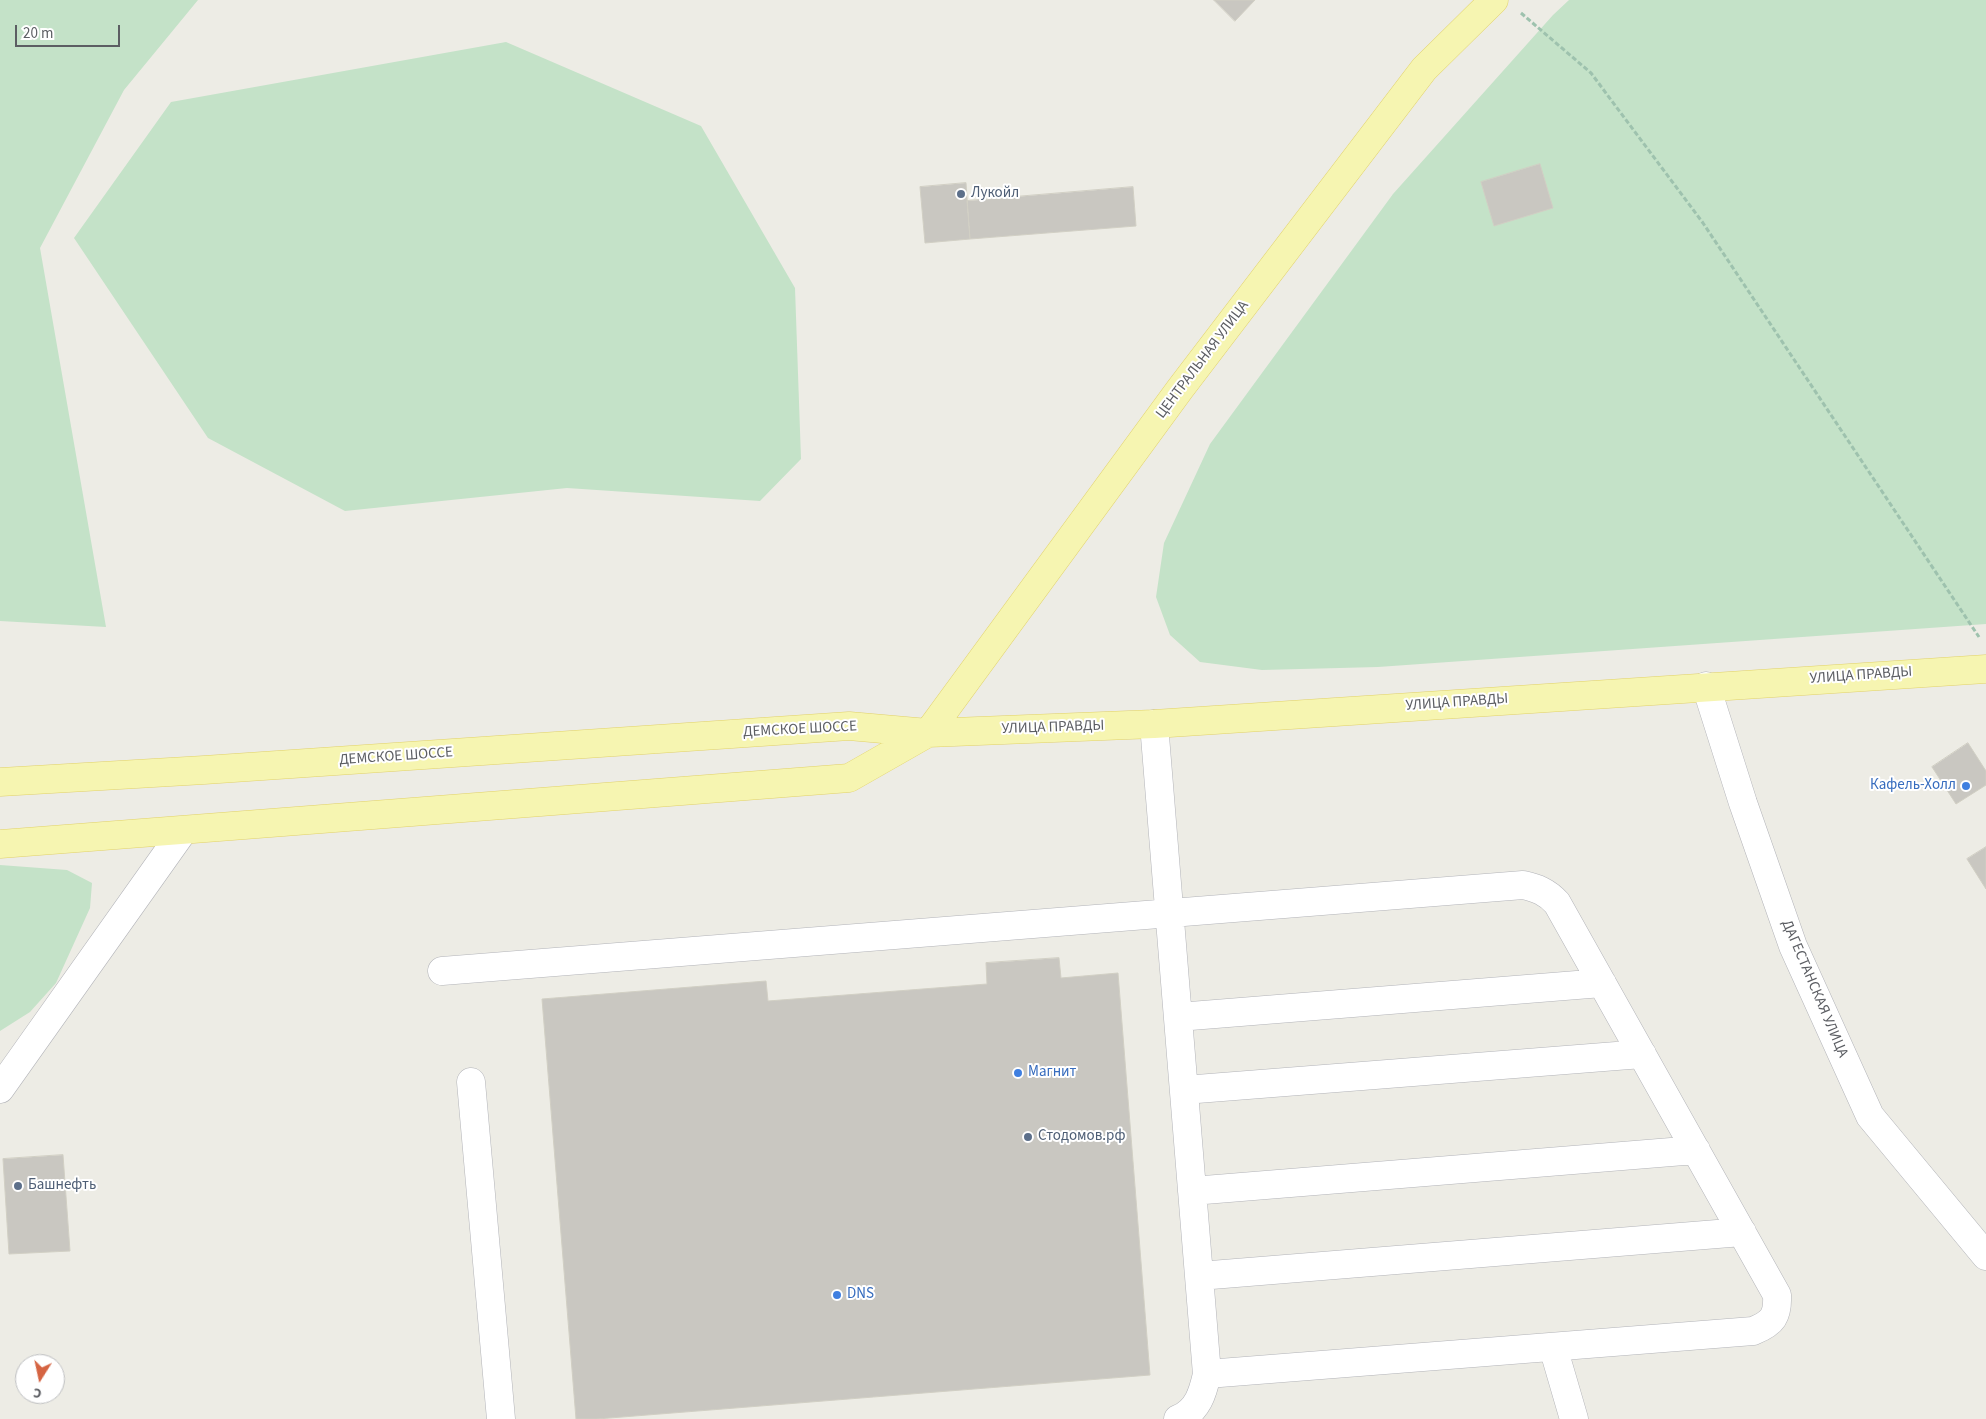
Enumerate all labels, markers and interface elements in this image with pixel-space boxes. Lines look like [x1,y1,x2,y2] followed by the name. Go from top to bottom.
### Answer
[18,15,122,47] scale bar
[23,23,53,44] text: 20 m
[971,185,1019,203] place label: Лукойл
[955,188,967,200] marker: Лукойл
[1153,298,1253,422] street label: ЦЕНТРАЛЬНАЯ УЛИЦА
[1809,663,1913,689] street label: УЛИЦА ПРАВДЫ
[1405,690,1509,716] street label: УЛИЦА ПРАВДЫ
[1001,717,1105,739] street label: УЛИЦА ПРАВДЫ
[743,718,857,742] street label: ДЕМСКОЕ ШОССЕ
[339,744,453,770] street label: ДЕМСКОЕ ШОССЕ
[1870,777,1956,795] place label: Кафель-Холл
[1960,780,1972,792] marker: Кафель-Холл
[1777,917,1851,1061] street label: ДАГЕСТАНСКАЯ УЛИЦА
[1028,1064,1076,1082] place label: Магнит
[1012,1067,1024,1079] marker: Магнит
[1038,1128,1125,1146] place label: Стодомов.рф
[1022,1131,1034,1143] marker: Стодомов.рф
[28,1177,96,1195] place label: Башнефть
[12,1180,24,1192] marker: Башнефть
[847,1286,874,1304] place label: DNS
[831,1289,843,1301] marker: DNS
[15,1354,65,1404] north arrow
[32,1382,43,1403] text: С

